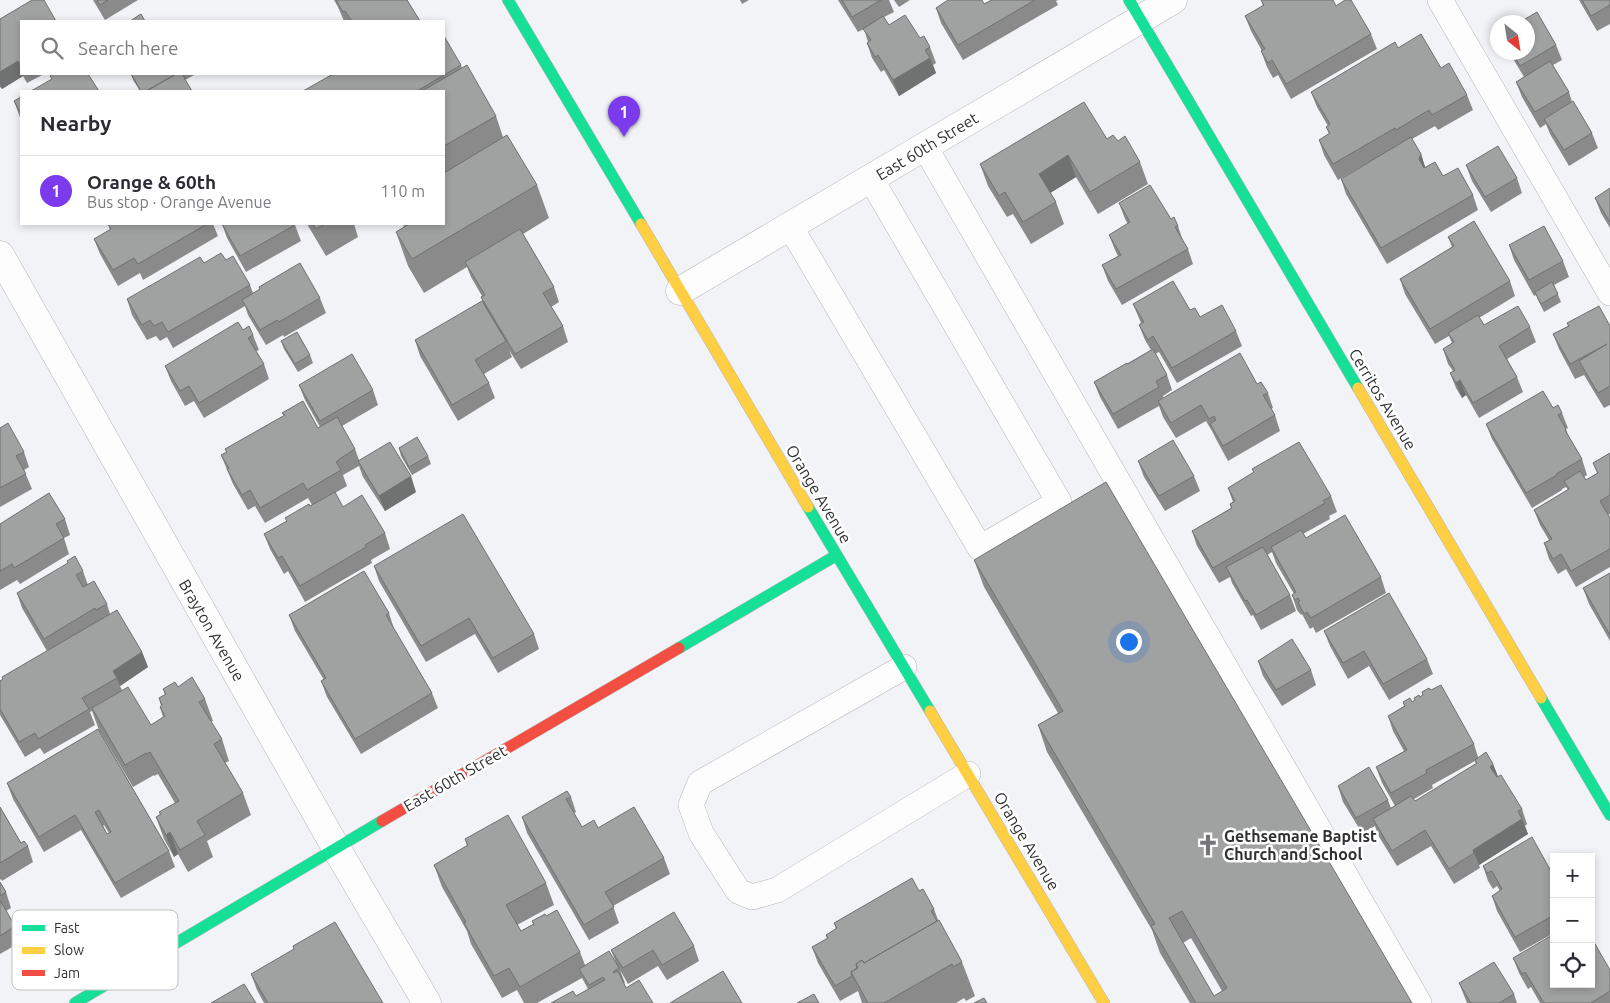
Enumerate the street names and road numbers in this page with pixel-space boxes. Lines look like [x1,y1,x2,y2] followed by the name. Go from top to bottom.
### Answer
[873,108,982,184] street label: East 60th Street
[1346,345,1420,453] street label: Cerritos Avenue
[783,442,855,546] street label: Orange Avenue
[176,576,248,684] street label: Brayton Avenue
[400,741,510,815] street label: East 60th Street
[991,789,1063,893] street label: Orange Avenue

